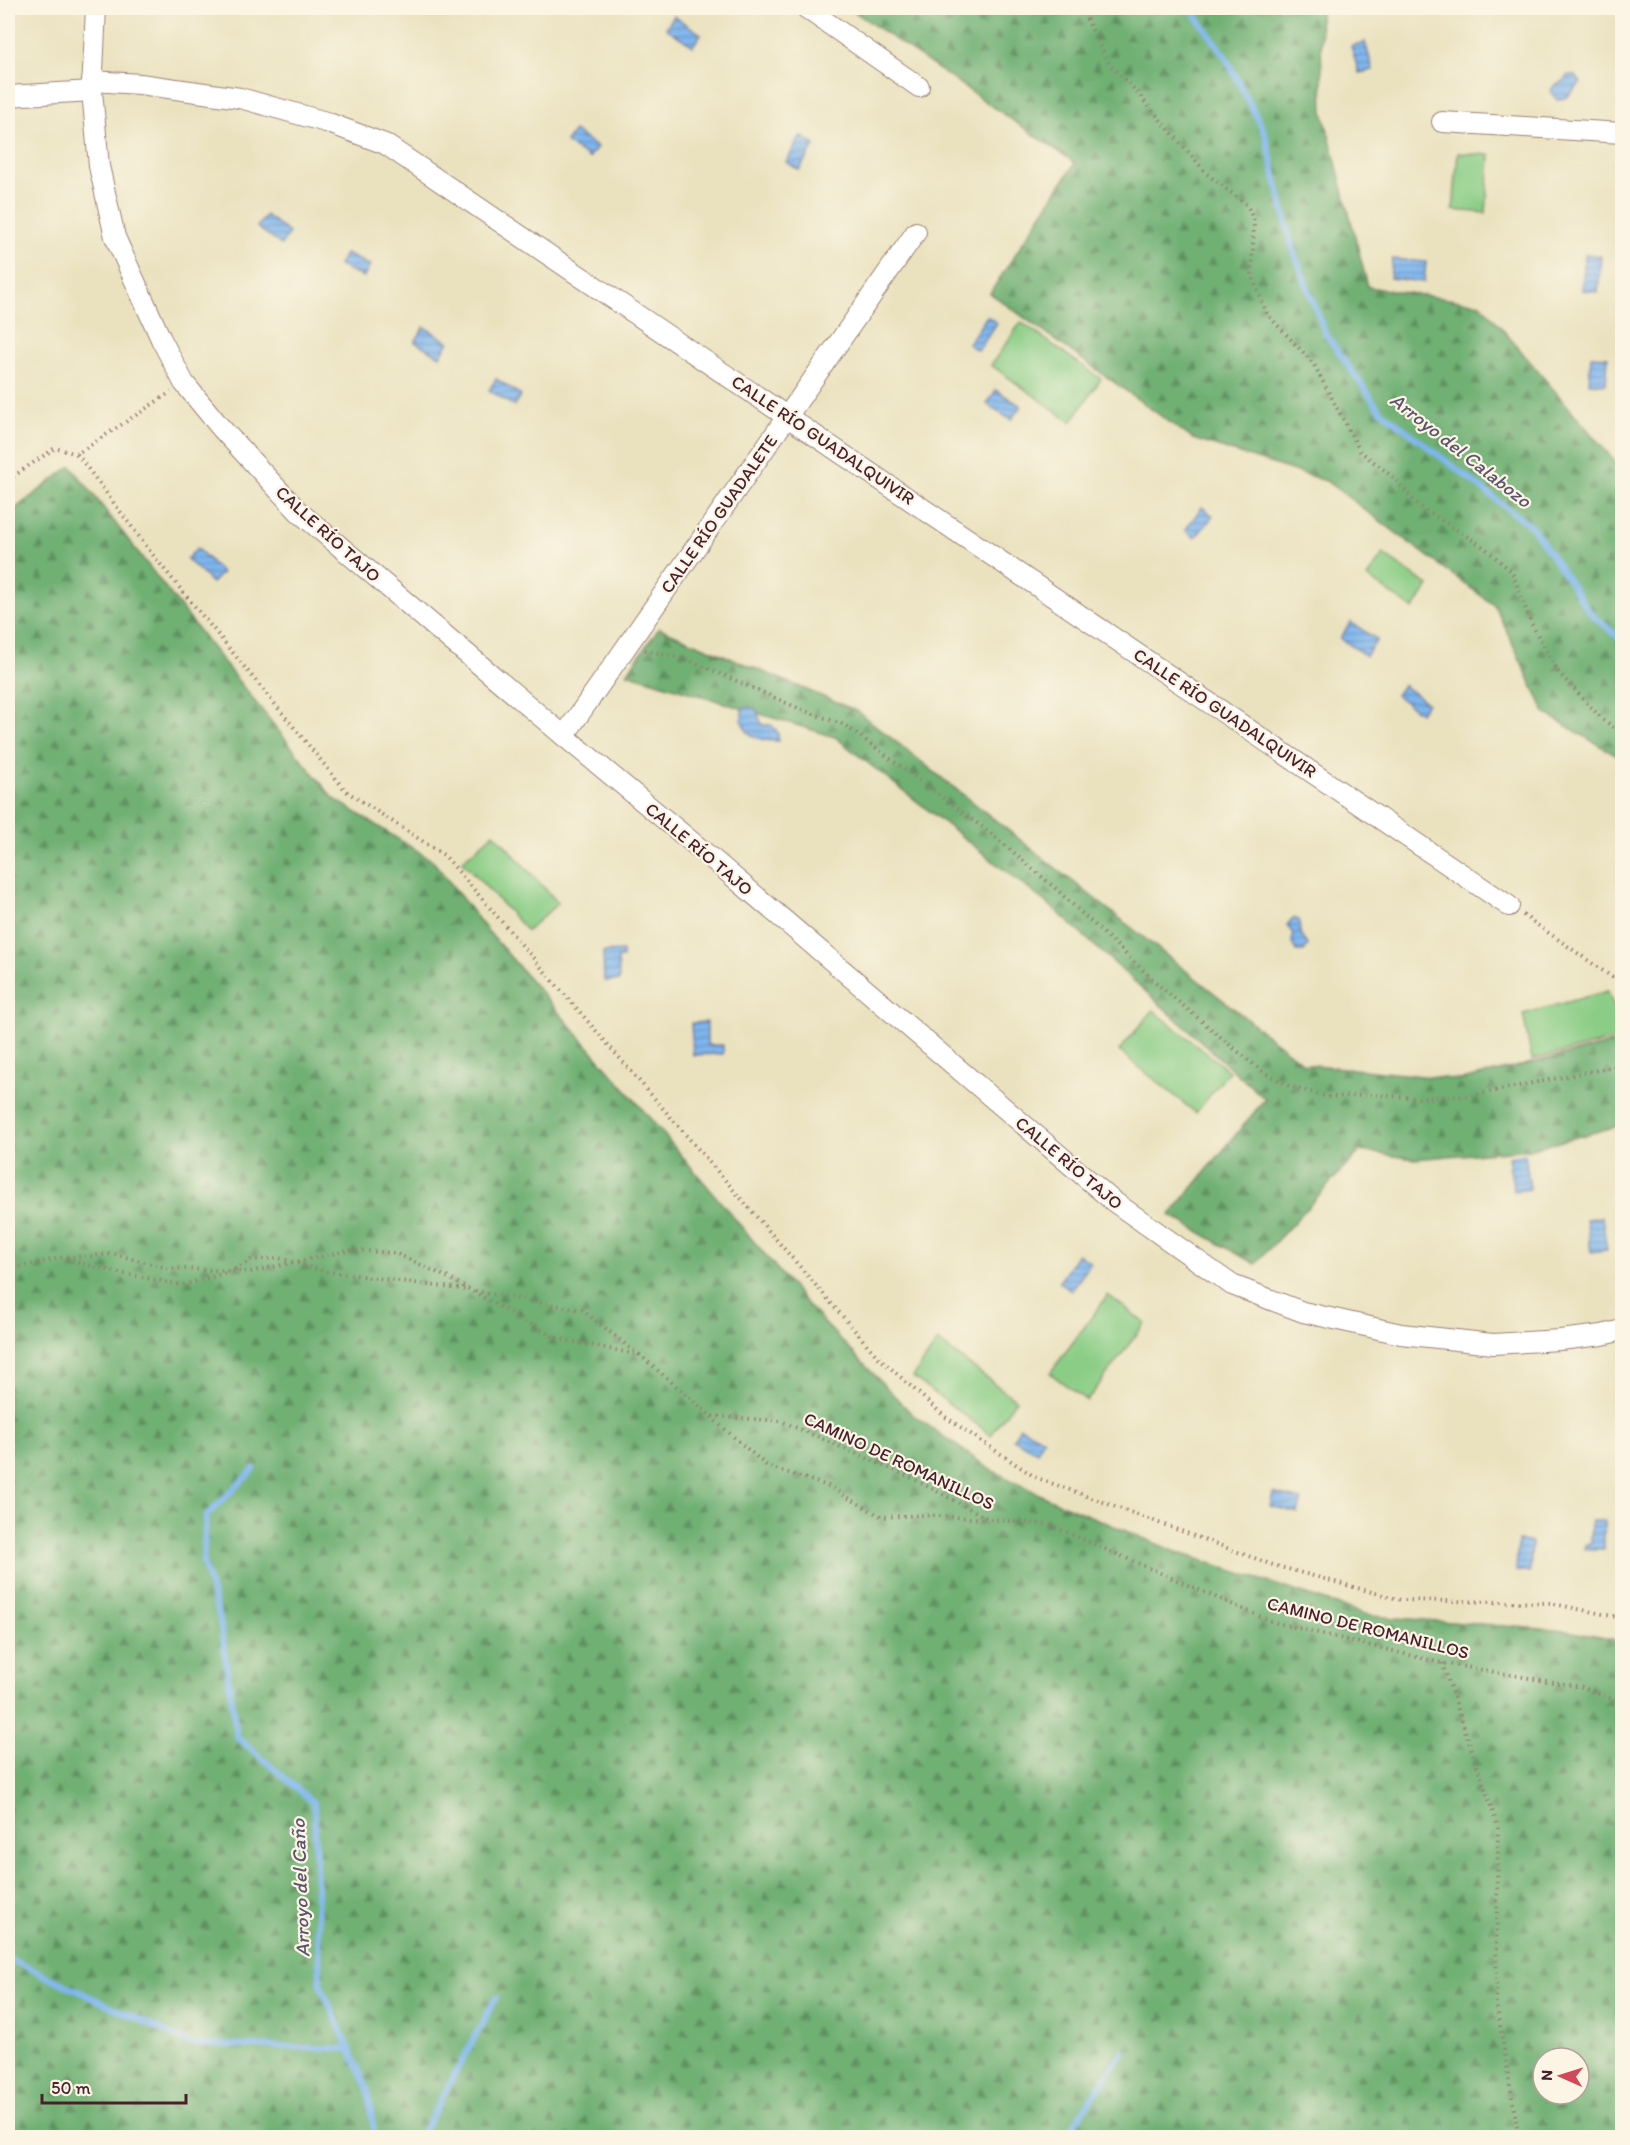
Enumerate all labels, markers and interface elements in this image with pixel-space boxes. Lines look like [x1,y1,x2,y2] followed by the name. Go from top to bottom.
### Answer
[727,370,919,510] street label: CALLE RÍO GUADALQUIVIR
[1386,388,1537,513] water label: Arroyo del Calabozo
[656,430,782,598] street label: CALLE RÍO GUADALETE
[271,481,385,587] street label: CALLE RÍO TAJO
[1129,643,1321,783] street label: CALLE RÍO GUADALQUIVIR
[641,798,757,900] street label: CALLE RÍO TAJO
[1011,1112,1127,1214] street label: CALLE RÍO TAJO
[800,1407,998,1515] street label: CAMINO DE ROMANILLOS
[1265,1592,1471,1664] street label: CAMINO DE ROMANILLOS
[286,1818,314,1957] water label: Arroyo del Caño
[1531,2046,1591,2106] north arrow
[42,2067,186,2105] scale bar
[1537,2069,1556,2081] text: N
[51,2077,91,2099] text: 50 m

